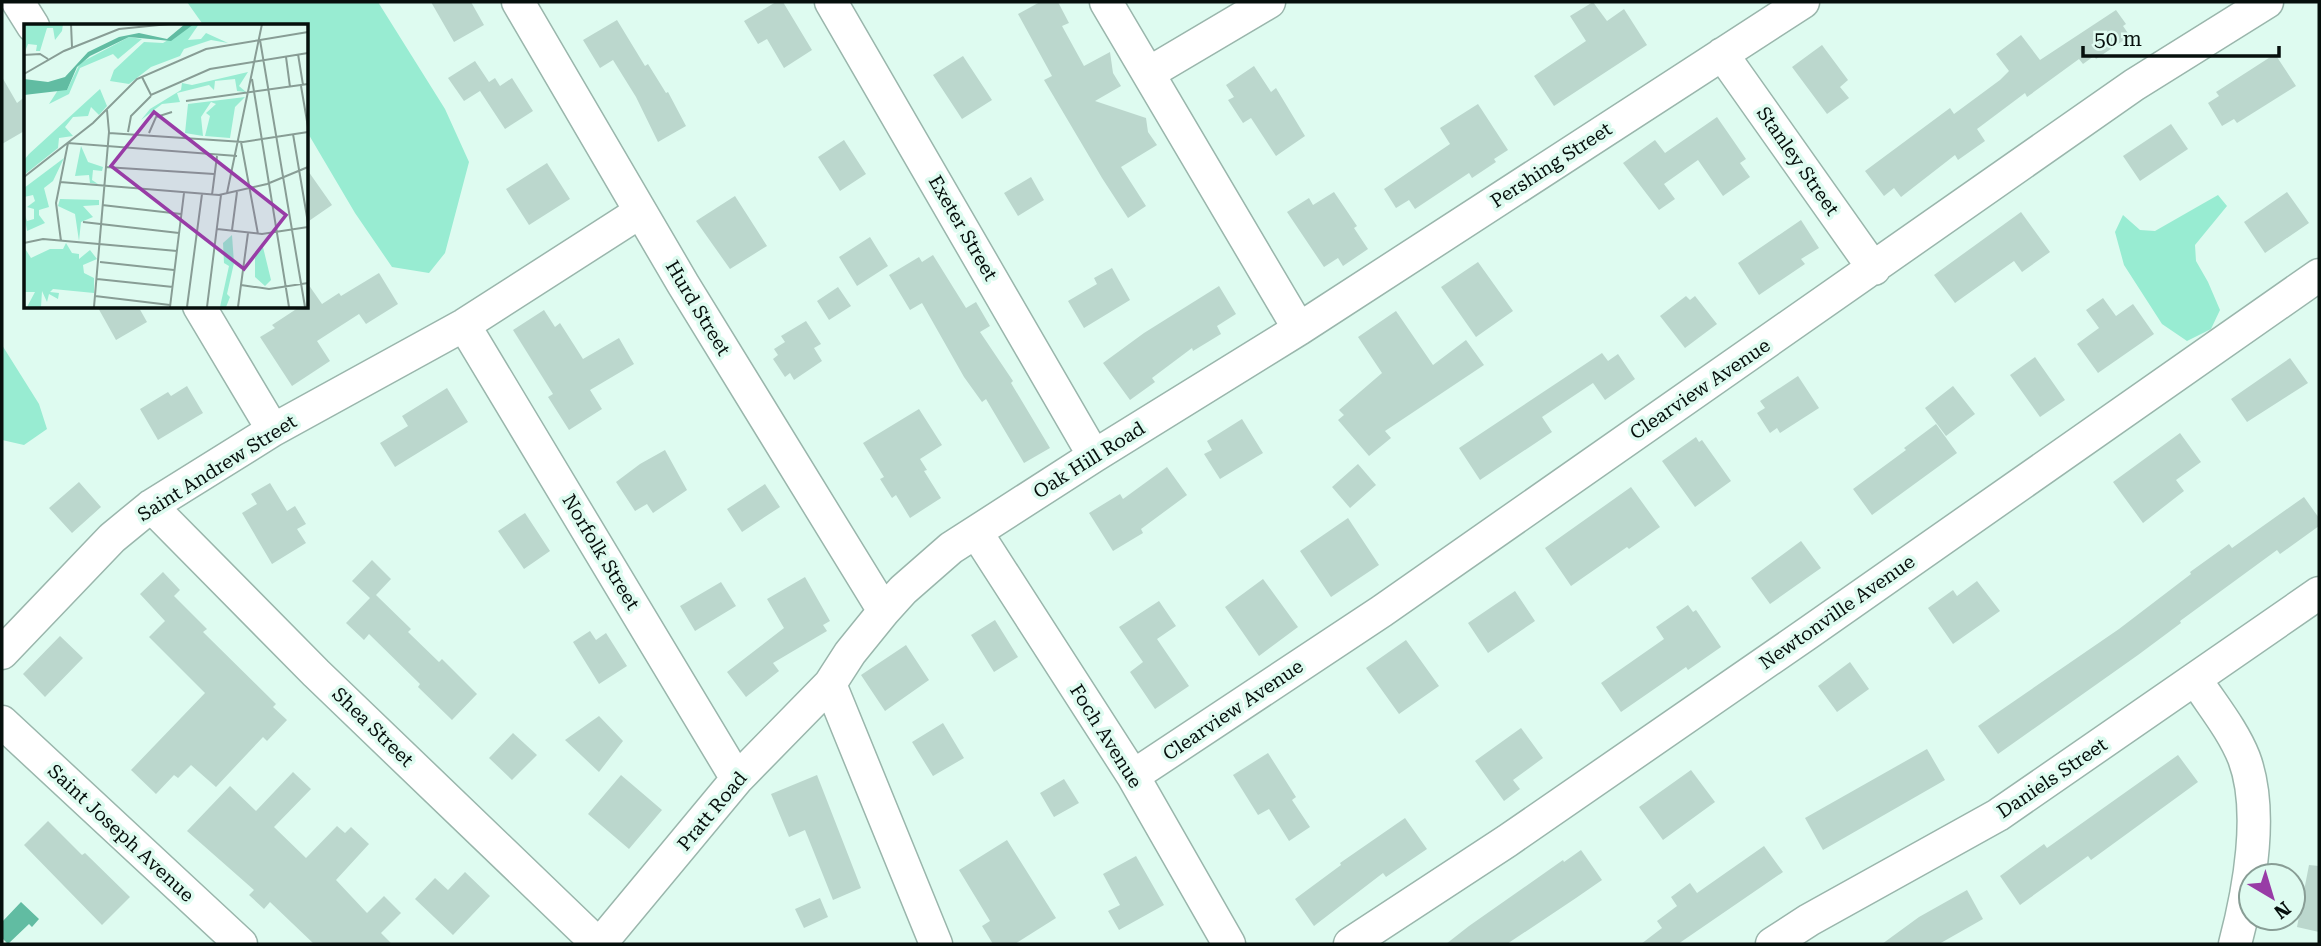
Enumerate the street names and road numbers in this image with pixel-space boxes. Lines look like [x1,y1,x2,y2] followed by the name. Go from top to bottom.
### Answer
[1752,102,1844,220] street label: Stanley Street
[1486,117,1616,213] street label: Pershing Street
[924,171,1002,285] street label: Exeter Street
[661,256,735,360] street label: Hurd Street
[1625,334,1775,444] street label: Clearview Avenue
[133,410,301,526] street label: Saint Andrew Street
[1029,417,1149,503] street label: Oak Hill Road
[557,490,645,614] street label: Norfolk Street
[1755,550,1919,674] street label: Newtonville Avenue
[1158,655,1308,765] street label: Clearview Avenue
[1065,680,1147,792] street label: Foch Avenue
[328,683,418,771] street label: Shea Street
[1993,733,2111,823] street label: Daniels Street
[43,759,199,907] street label: Saint Joseph Avenue
[672,767,752,855] street label: Pratt Road

